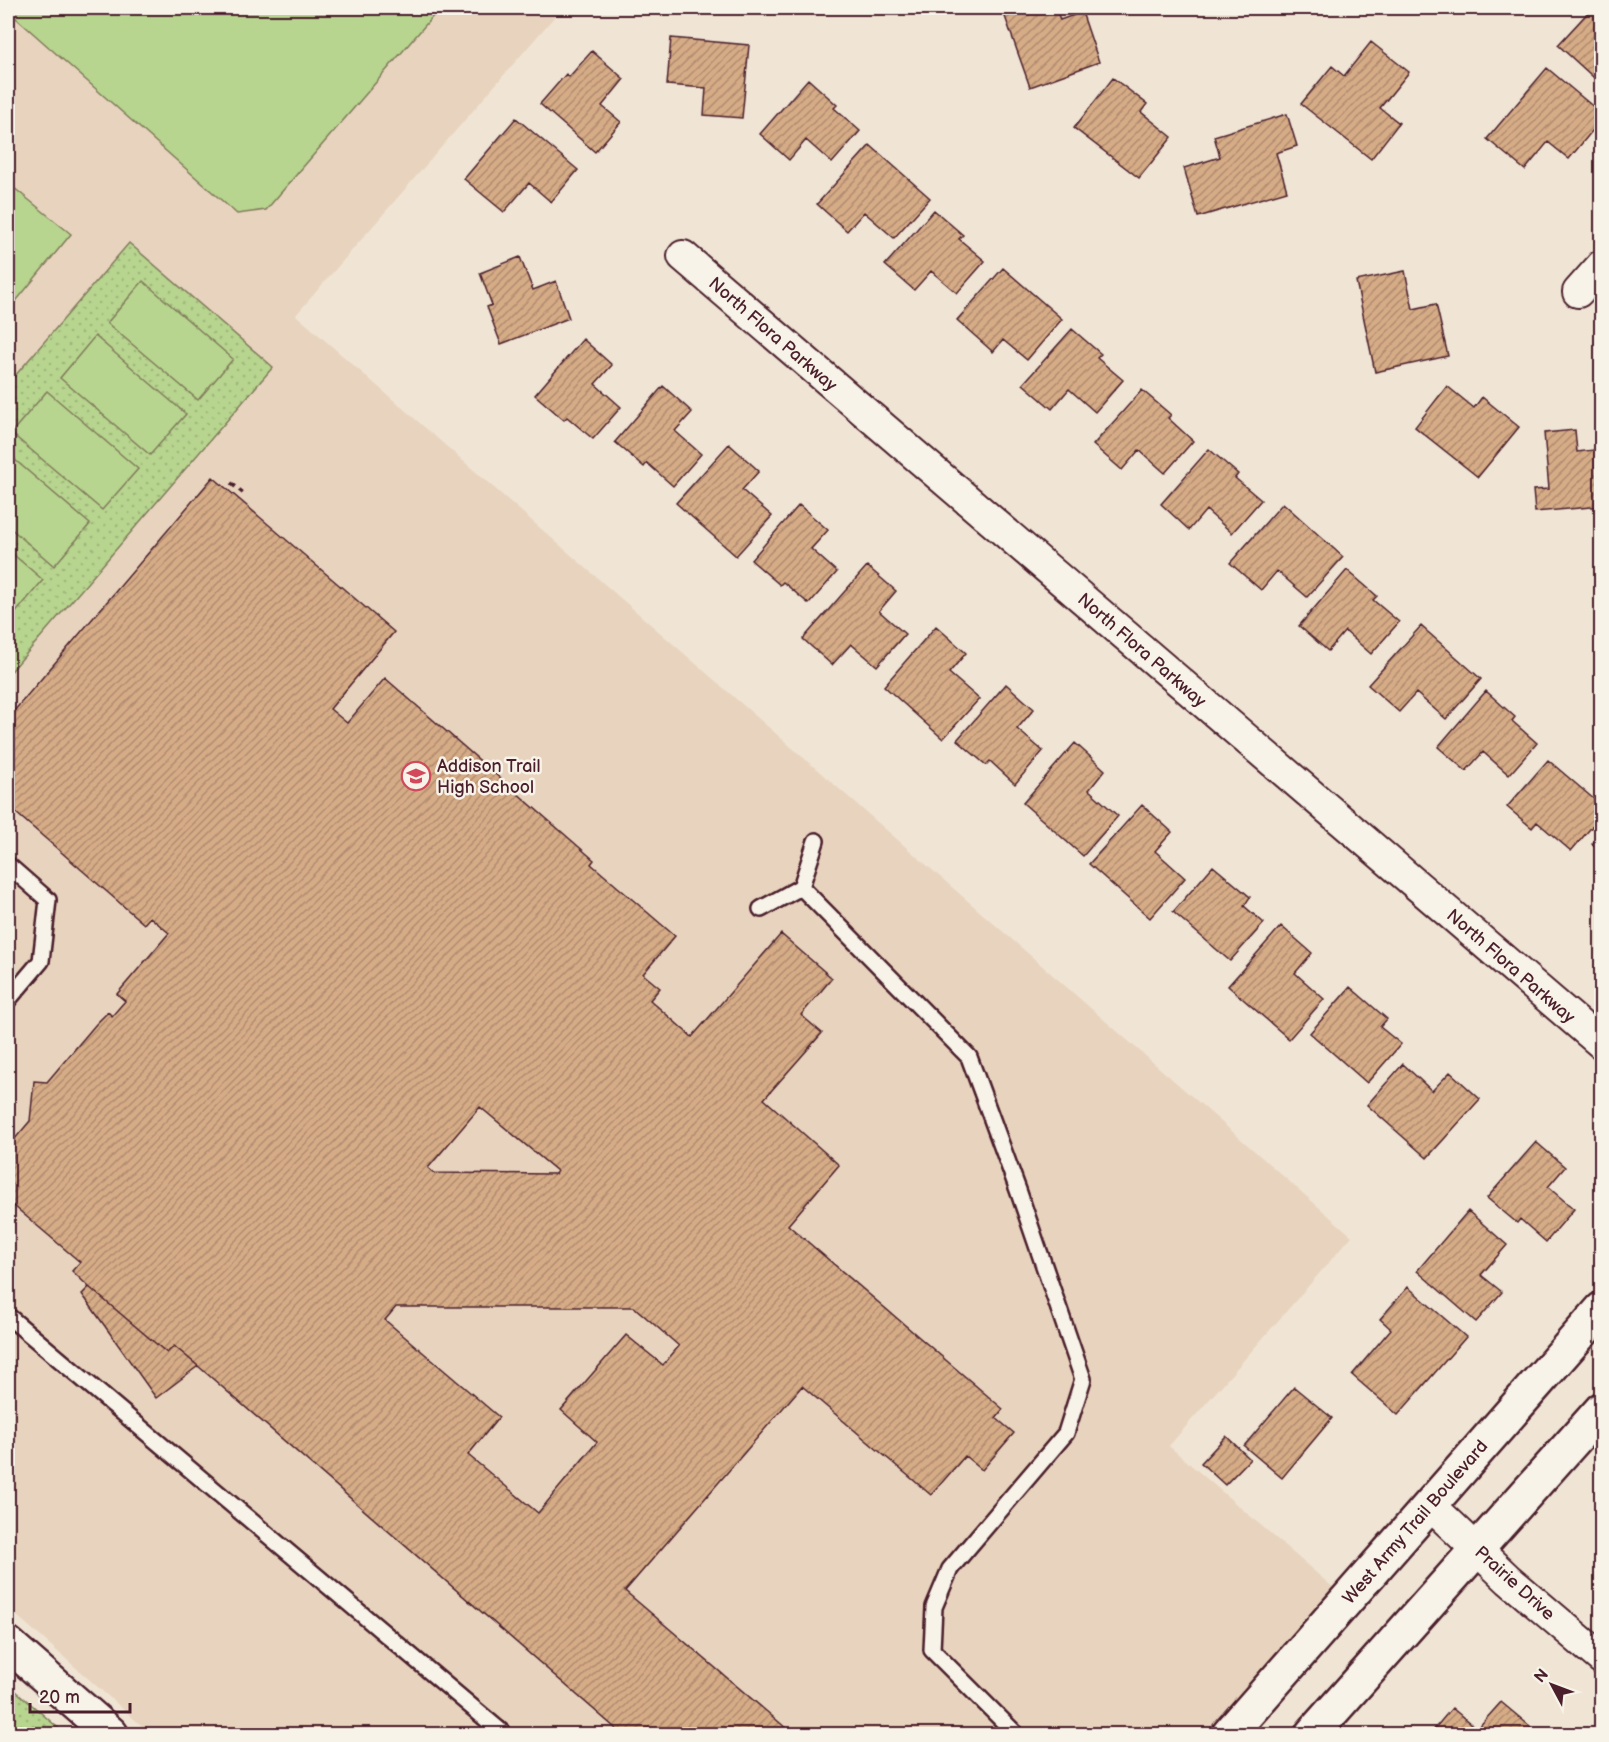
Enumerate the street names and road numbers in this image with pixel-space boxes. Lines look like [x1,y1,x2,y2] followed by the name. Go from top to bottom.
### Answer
[704,273,842,396] street label: North Flora Parkway
[1073,589,1211,712] street label: North Flora Parkway
[1442,905,1580,1028] street label: North Flora Parkway
[1338,1436,1492,1609] street label: West Army Trail Boulevard
[1470,1542,1559,1625] street label: Prairie Drive

